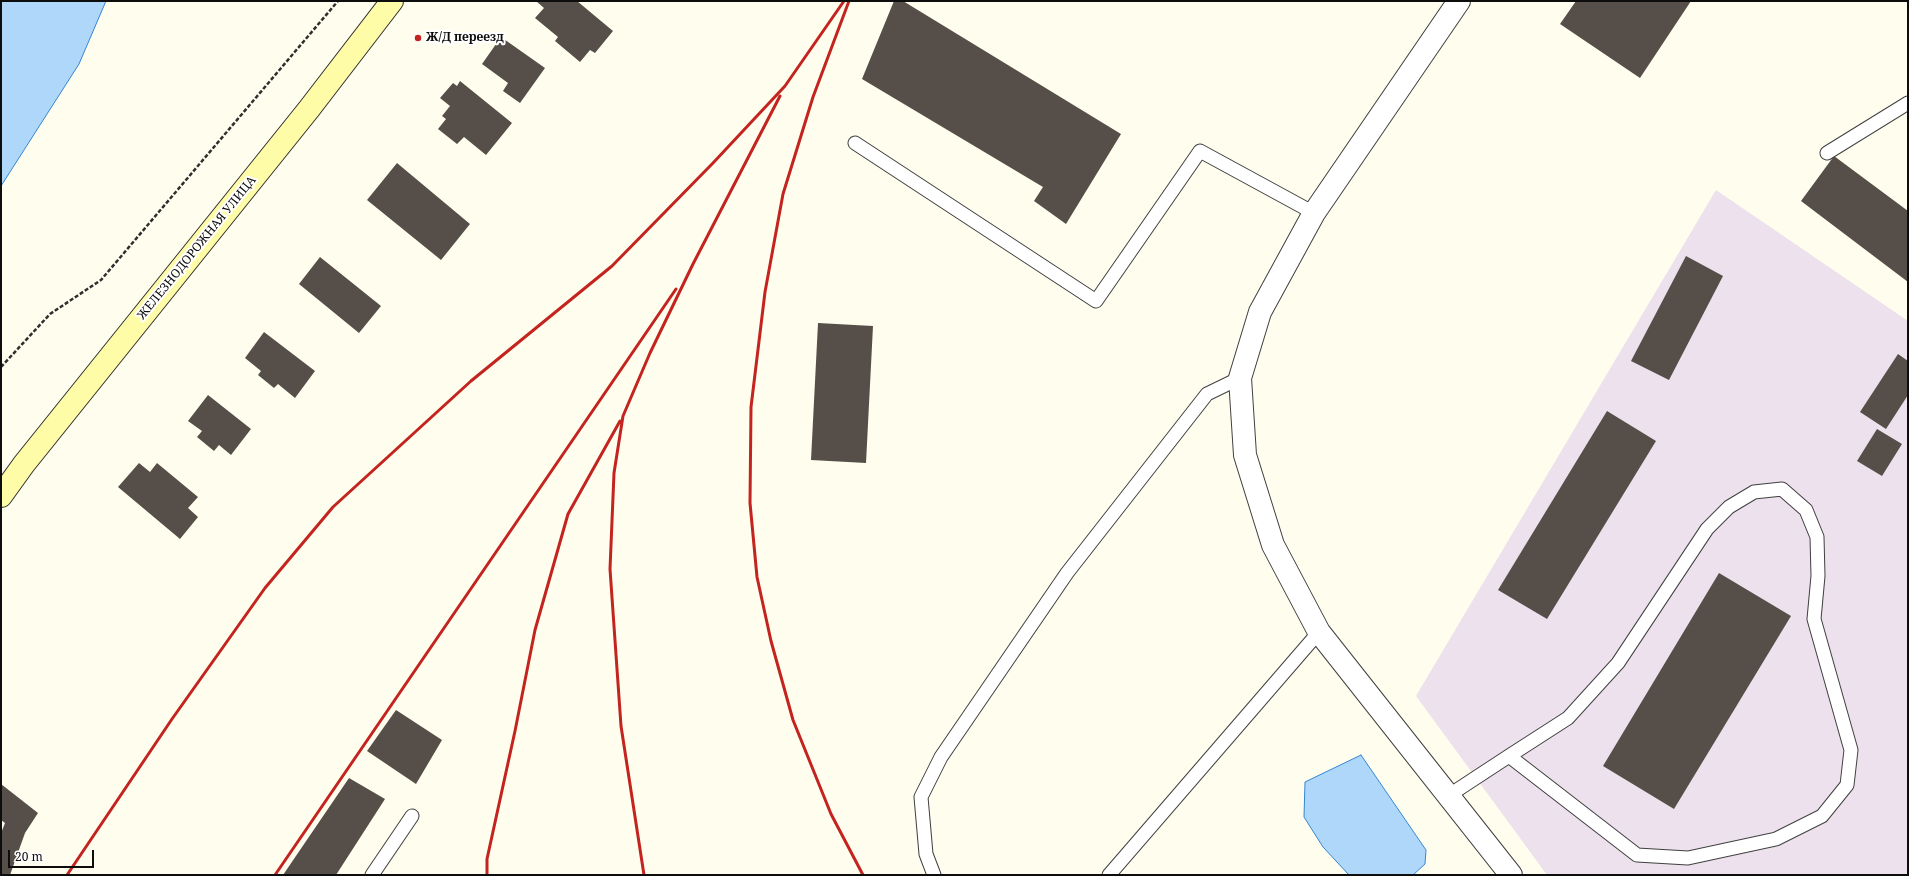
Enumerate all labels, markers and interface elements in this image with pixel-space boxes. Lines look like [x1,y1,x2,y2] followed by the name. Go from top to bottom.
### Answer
[426,31,504,45] place label: Ж/Д переезд
[413,33,423,43] marker: Ж/Д переезд
[135,173,259,323] street label: ЖЕЛЕЗНОДОРОЖНАЯ УЛИЦА
[10,842,96,868] scale bar
[15,848,43,865] text: 20 m

